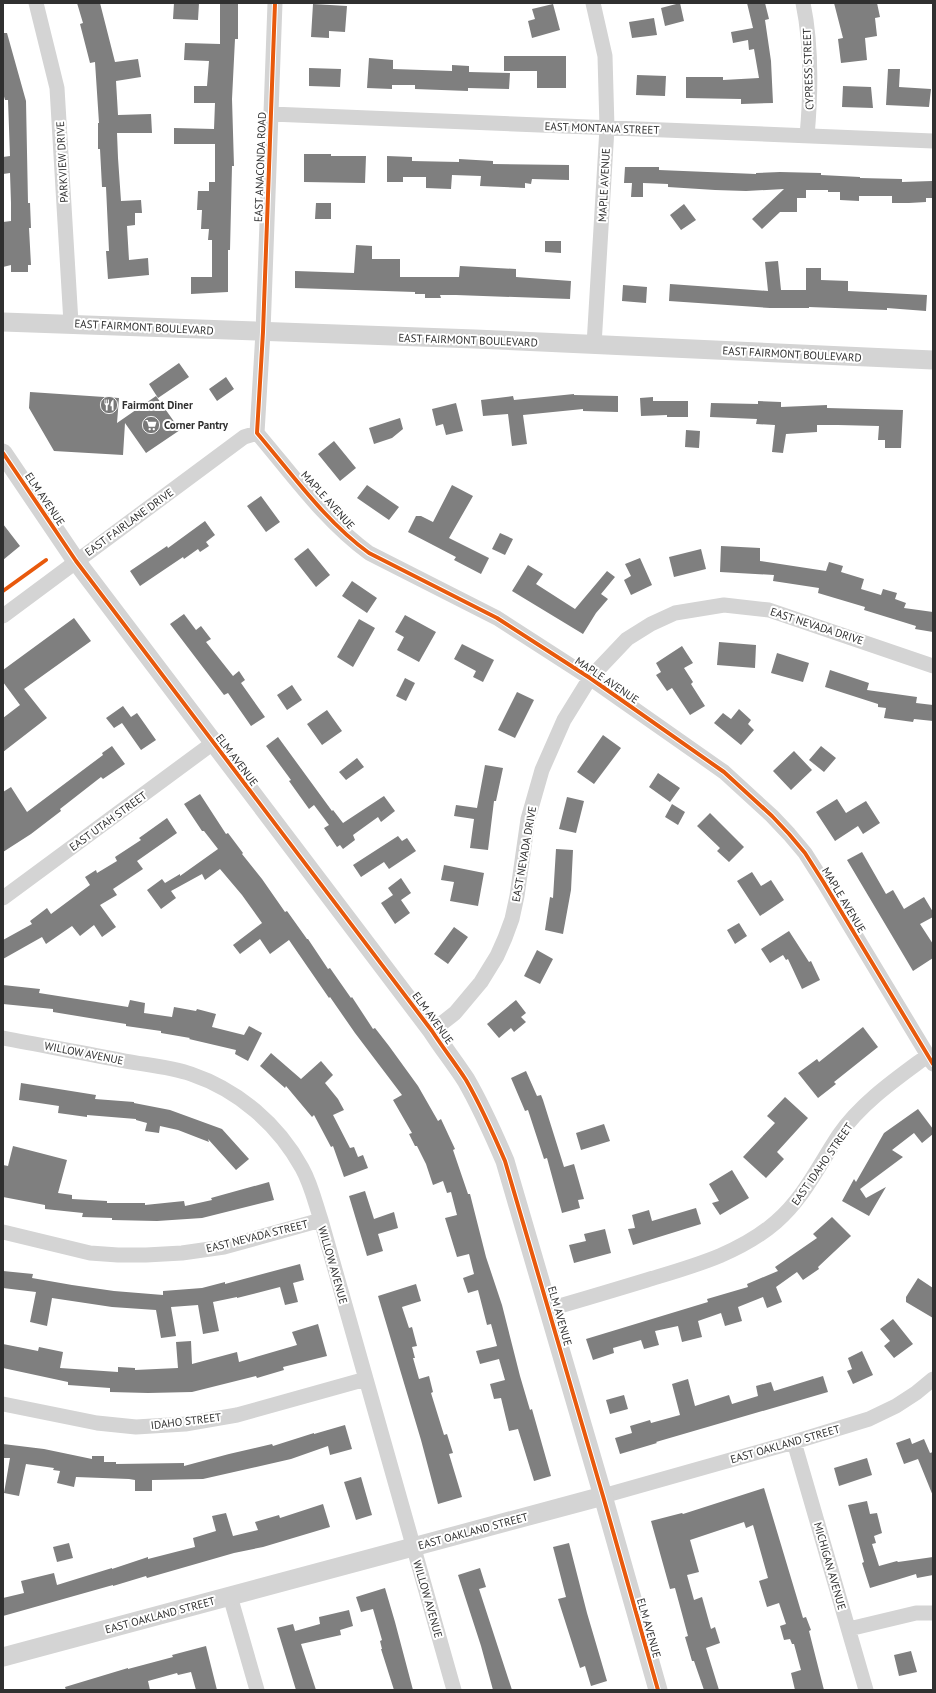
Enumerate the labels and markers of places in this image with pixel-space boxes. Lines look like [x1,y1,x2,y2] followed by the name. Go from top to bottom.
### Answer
[99,395,119,415] restaurant icon: Fairmont Diner
[122,398,193,412] place label: Fairmont Diner
[141,415,161,435] supermarket icon: Corner Pantry
[164,418,229,432] place label: Corner Pantry

